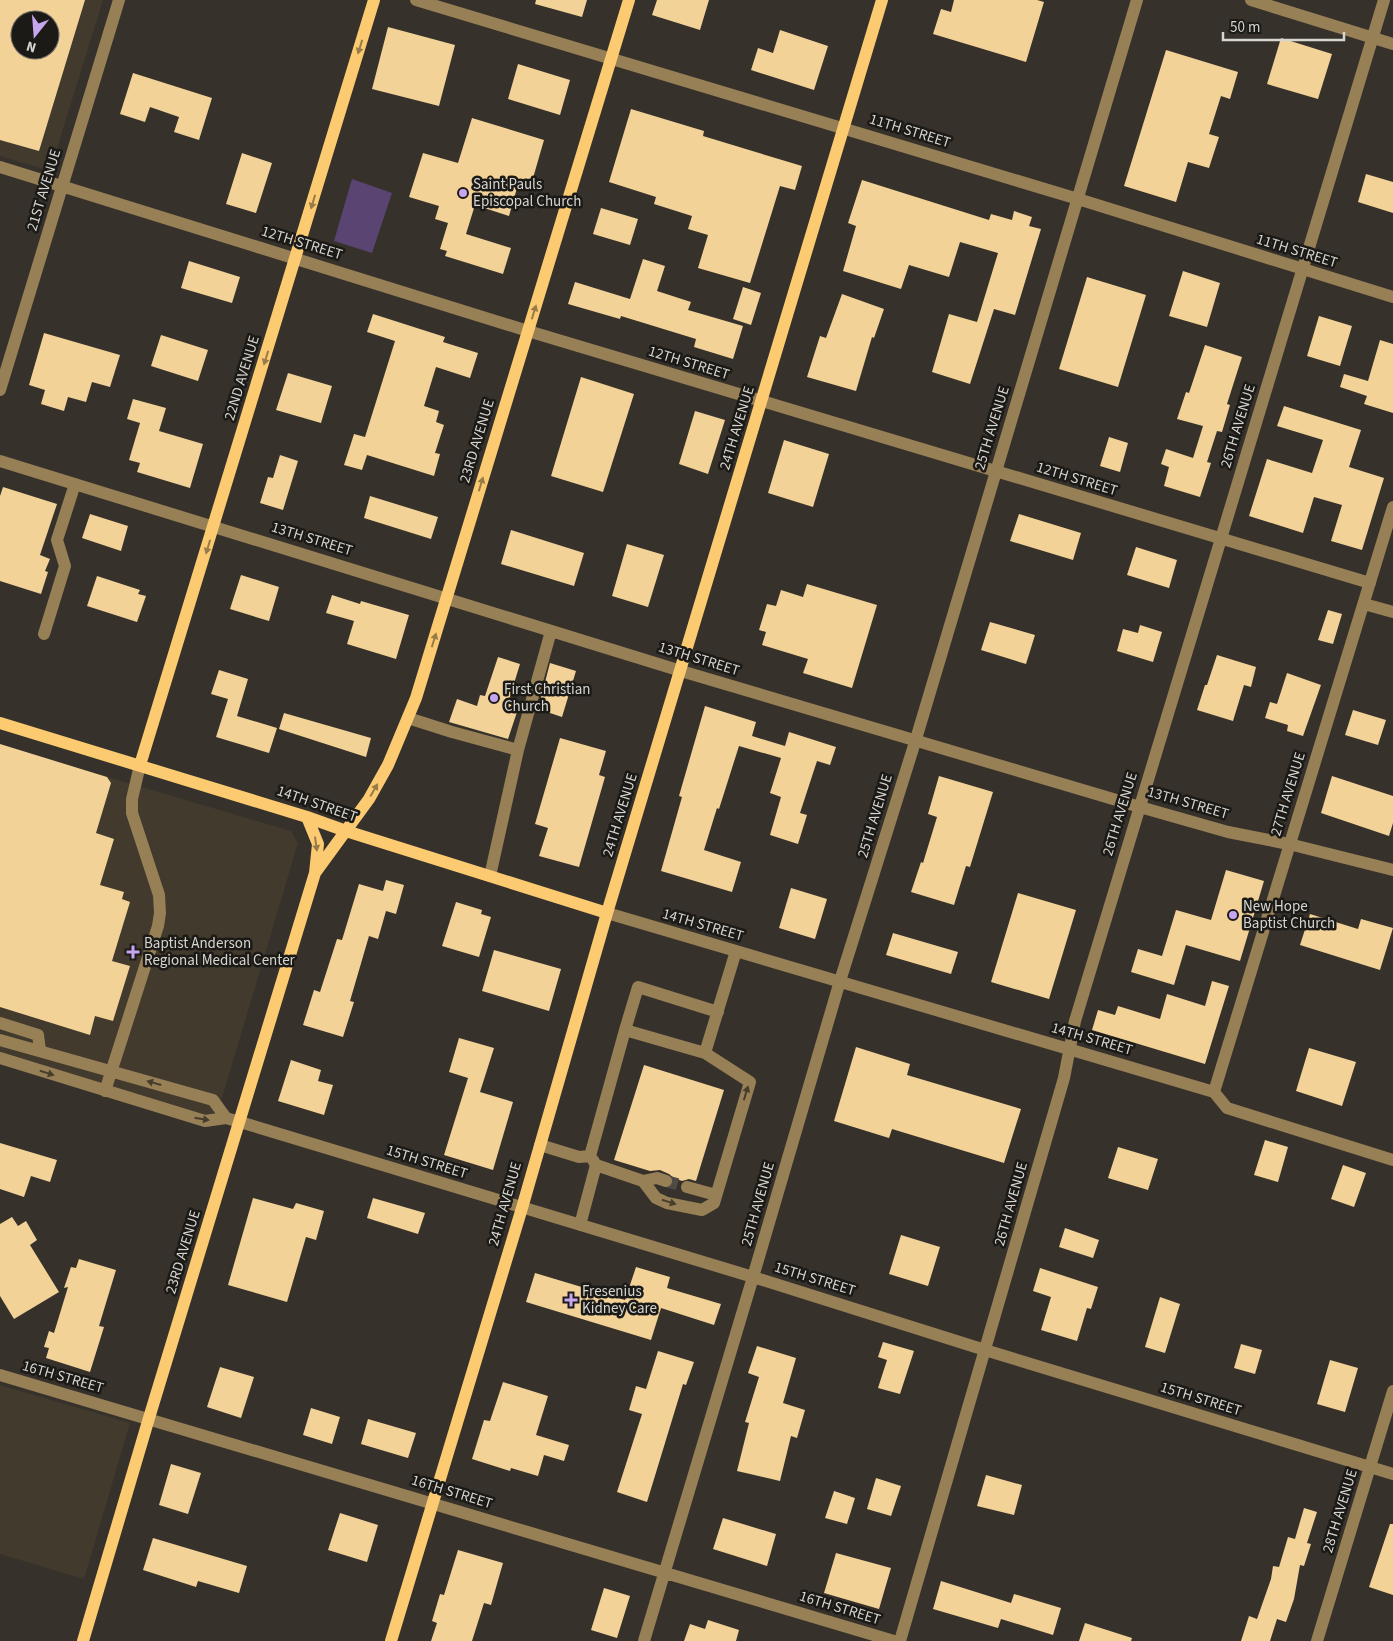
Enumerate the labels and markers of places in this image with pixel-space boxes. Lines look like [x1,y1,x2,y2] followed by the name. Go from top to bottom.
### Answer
[473,174,581,212] place label: Saint Pauls Episcopal Church
[457,187,469,199] marker: Saint Pauls Episcopal Church
[504,679,590,717] place label: First Christian Church
[488,692,500,704] marker: First Christian Church
[1243,896,1335,934] place label: New Hope Baptist Church
[1227,909,1239,921] marker: New Hope Baptist Church
[144,933,296,971] place label: Baptist Anderson Regional Medical Center
[126,945,140,959] marker: Baptist Anderson Regional Medical Center
[582,1281,657,1319] place label: Fresenius Kidney Care
[564,1293,578,1307] marker: Fresenius Kidney Care

